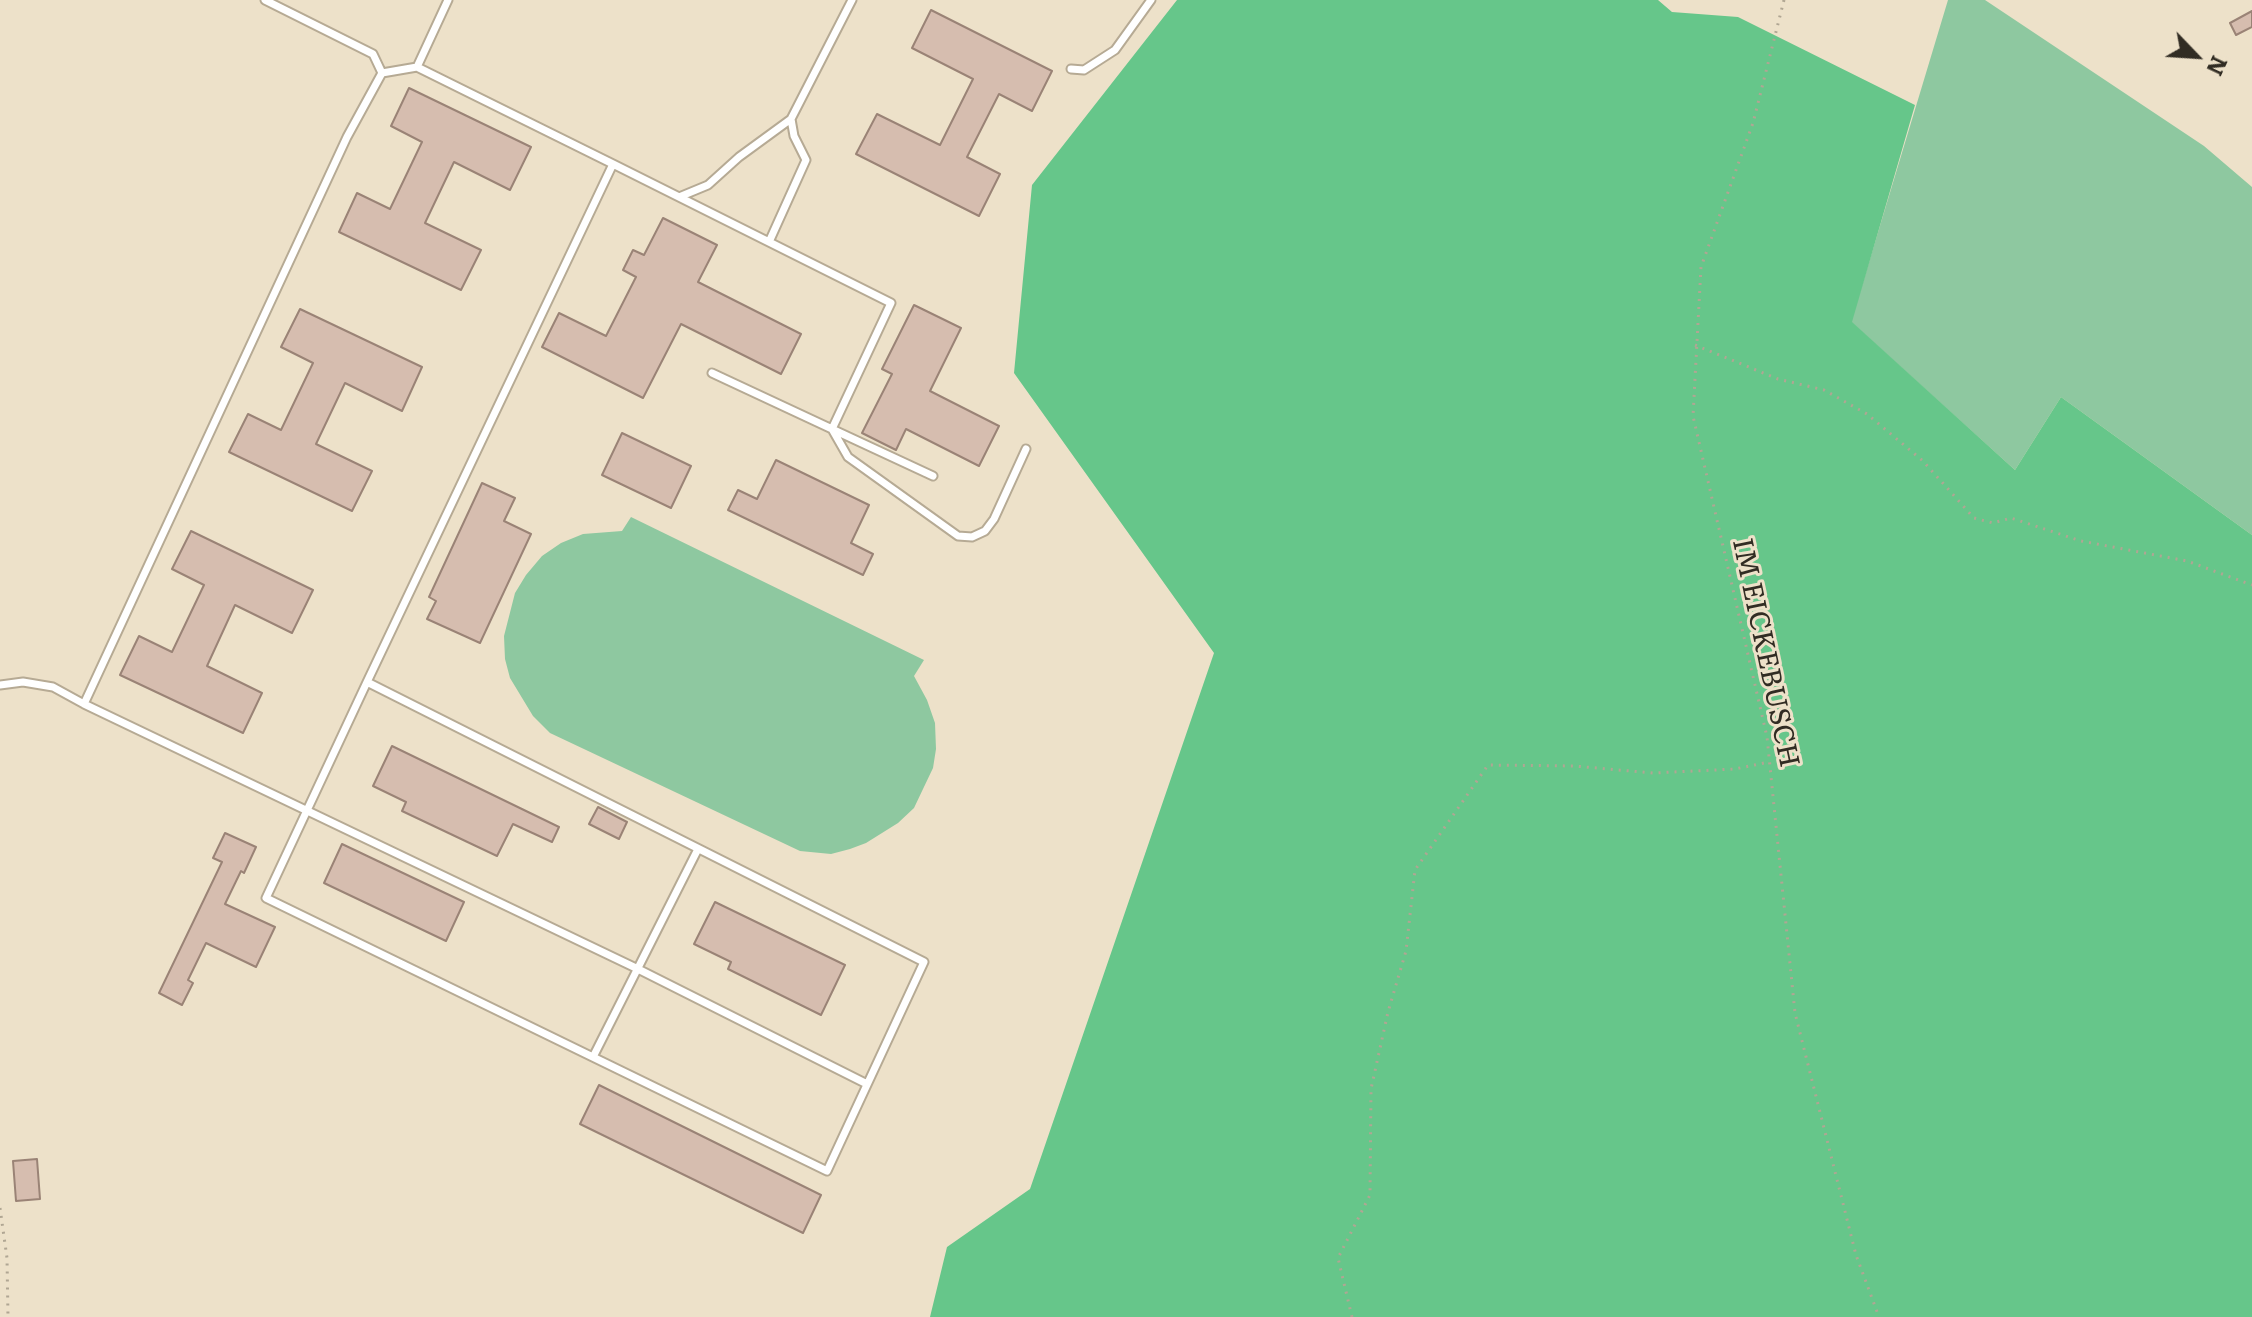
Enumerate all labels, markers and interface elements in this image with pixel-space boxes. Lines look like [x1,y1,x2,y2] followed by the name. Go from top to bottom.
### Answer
[2156,16,2236,96] north arrow
[2199,51,2237,82] text: N
[1724,535,1806,771] street label: IM EICKEBUSCH

